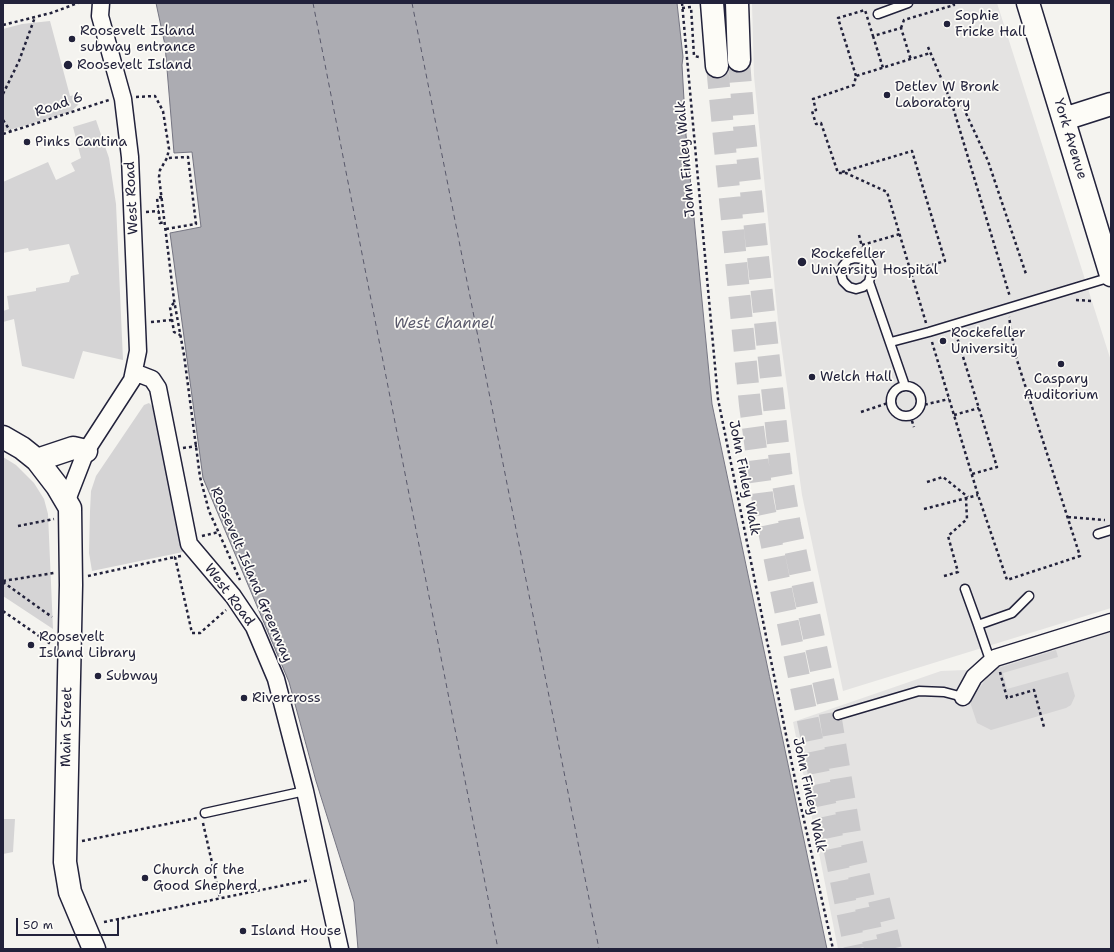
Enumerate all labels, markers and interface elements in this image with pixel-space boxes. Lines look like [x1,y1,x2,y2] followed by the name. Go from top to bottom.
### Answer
[955,8,1026,40] place label: Sophie Fricke Hall
[942,19,952,29] marker: Sophie Fricke Hall
[80,23,196,56] place label: Roosevelt Island subway entrance
[67,34,77,44] marker: Roosevelt Island subway entrance
[77,57,192,73] place label: Roosevelt Island
[62,59,74,71] marker: Roosevelt Island
[895,79,999,112] place label: Detlev W Bronk Laboratory
[33,89,85,121] street label: Road 6
[882,90,892,100] marker: Detlev W Bronk Laboratory
[1050,97,1090,181] street label: York Avenue
[673,100,699,218] street label: John Finley Walk
[35,134,127,150] place label: Pinks Cantina
[22,137,32,147] marker: Pinks Cantina
[122,161,142,235] street label: West Road
[811,246,938,278] place label: Rockefeller University Hospital
[796,256,808,268] marker: Rockefeller University Hospital
[394,315,494,333] water label: West Channel
[951,325,1026,358] place label: Rockefeller University
[938,336,948,346] marker: Rockefeller University
[1056,359,1066,369] marker: Caspary Auditorium
[820,369,892,385] place label: Welch Hall
[1024,371,1098,404] place label: Caspary Auditorium
[807,372,817,382] marker: Welch Hall
[725,419,763,537] street label: John Finley Walk
[206,485,296,665] street label: Roosevelt Island Greenway
[200,561,258,629] street label: West Road
[39,629,136,662] place label: Roosevelt Island Library
[26,640,36,650] marker: Roosevelt Island Library
[106,668,158,684] place label: Subway
[93,671,103,681] marker: Subway
[58,687,76,767] street label: Main Street
[252,690,321,706] place label: Rivercross
[239,693,249,703] marker: Rivercross
[789,736,829,854] street label: John Finley Walk
[153,862,257,894] place label: Church of the Good Shepherd
[140,873,150,883] marker: Church of the Good Shepherd
[18,910,121,936] scale bar
[23,917,53,933] text: 50 m
[251,923,341,939] place label: Island House
[238,926,248,936] marker: Island House

